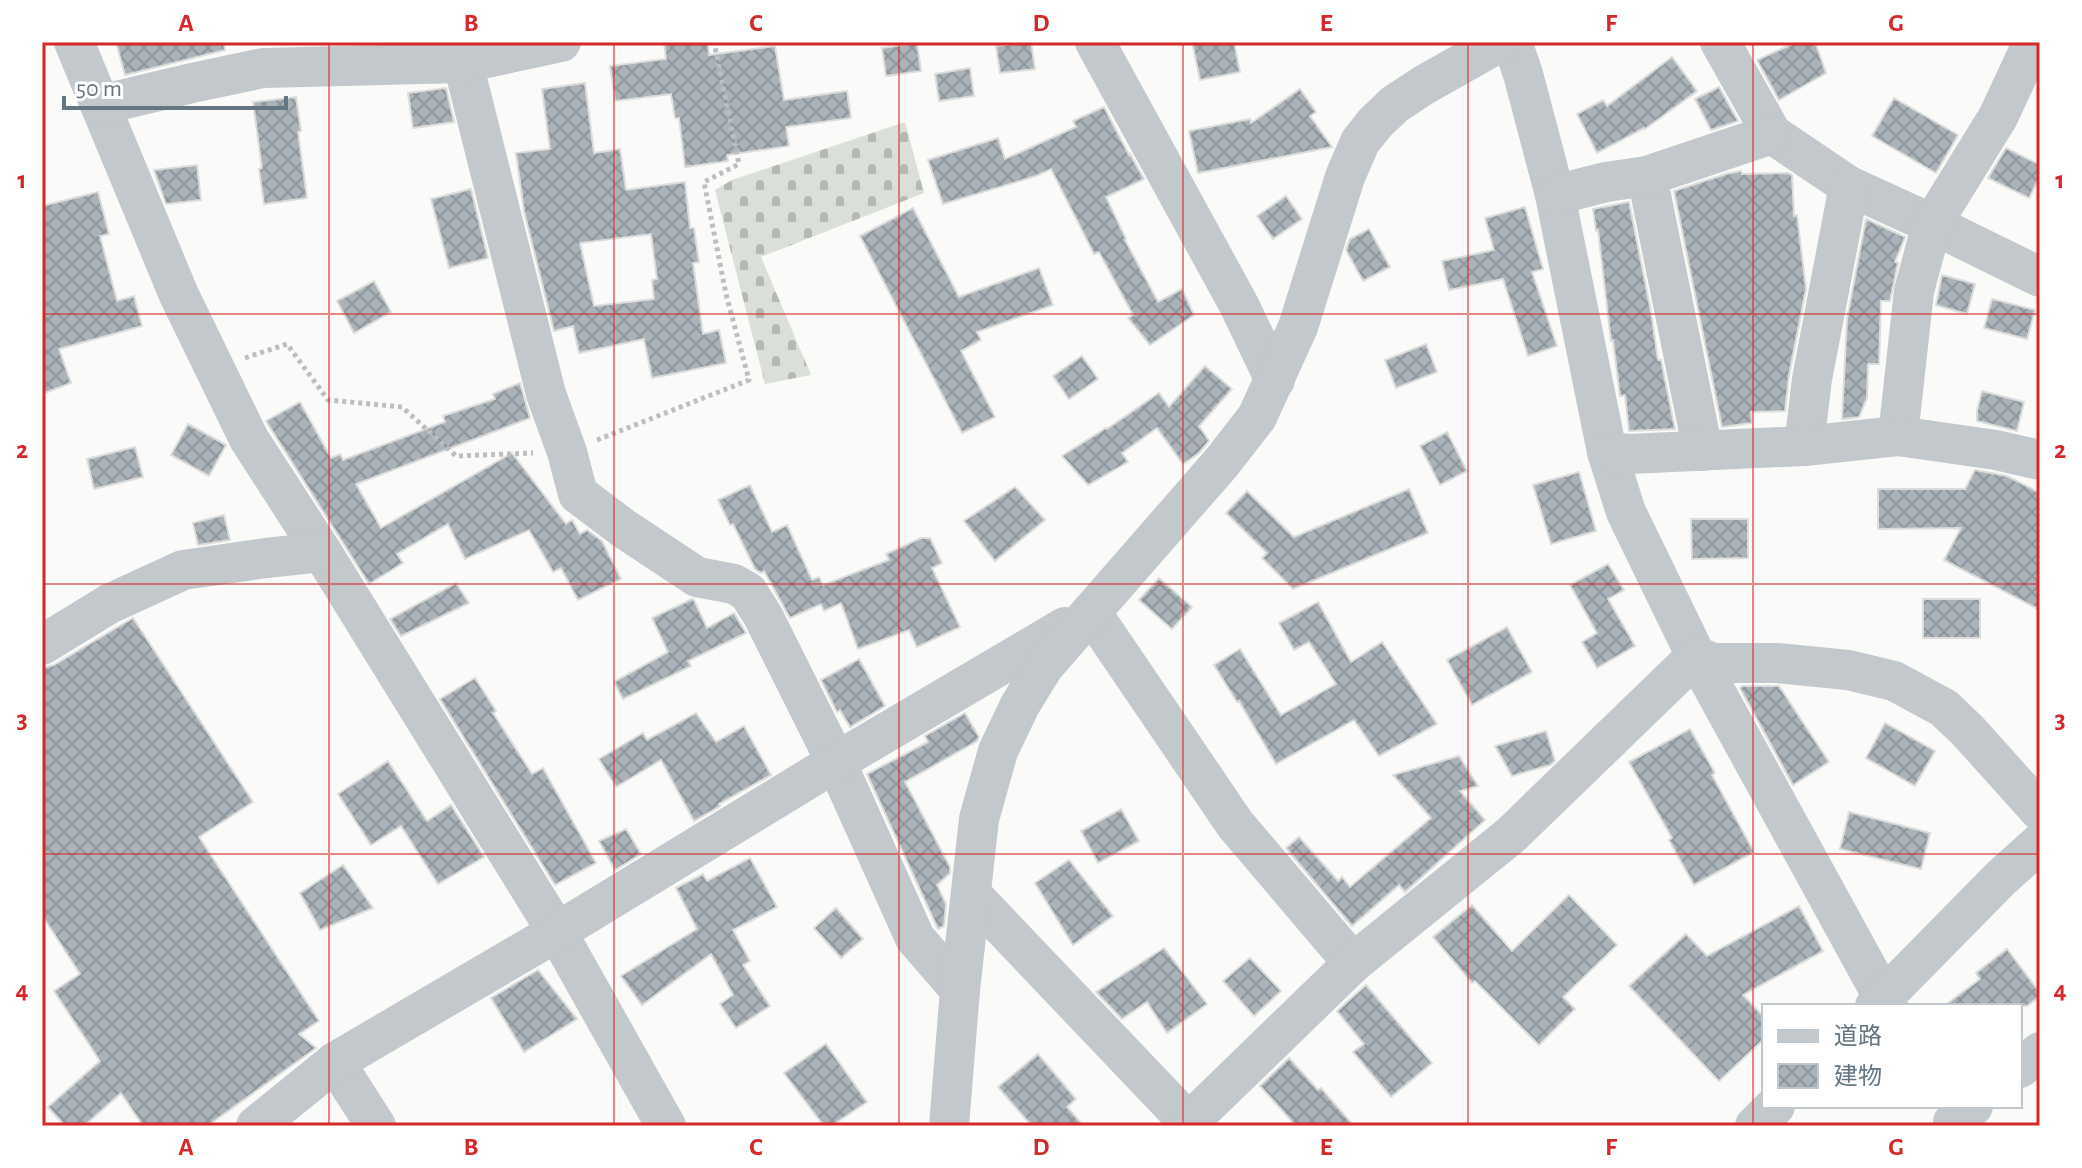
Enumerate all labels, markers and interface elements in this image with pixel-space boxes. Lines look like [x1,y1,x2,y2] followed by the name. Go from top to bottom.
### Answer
[178,10,194,36] text: A
[463,10,479,36] text: B
[749,10,763,36] text: C
[1032,10,1050,36] text: D
[1319,10,1333,36] text: E
[1605,10,1618,36] text: F
[1888,10,1904,36] text: G
[64,60,286,110] scale bar
[76,77,122,101] text: 50 m
[17,167,27,193] text: 1
[2055,167,2065,193] text: 1
[16,437,28,463] text: 2
[2054,437,2066,463] text: 2
[16,707,28,733] text: 3
[2054,707,2066,733] text: 3
[15,977,29,1003] text: 4
[2053,977,2067,1003] text: 4
[1762,1004,2022,1108] legend
[1834,1023,1882,1049] text: 道路
[1834,1064,1882,1089] text: 建物
[178,1134,194,1160] text: A
[463,1134,479,1160] text: B
[749,1134,763,1160] text: C
[1032,1134,1050,1160] text: D
[1319,1134,1333,1160] text: E
[1605,1134,1618,1160] text: F
[1888,1134,1904,1160] text: G

